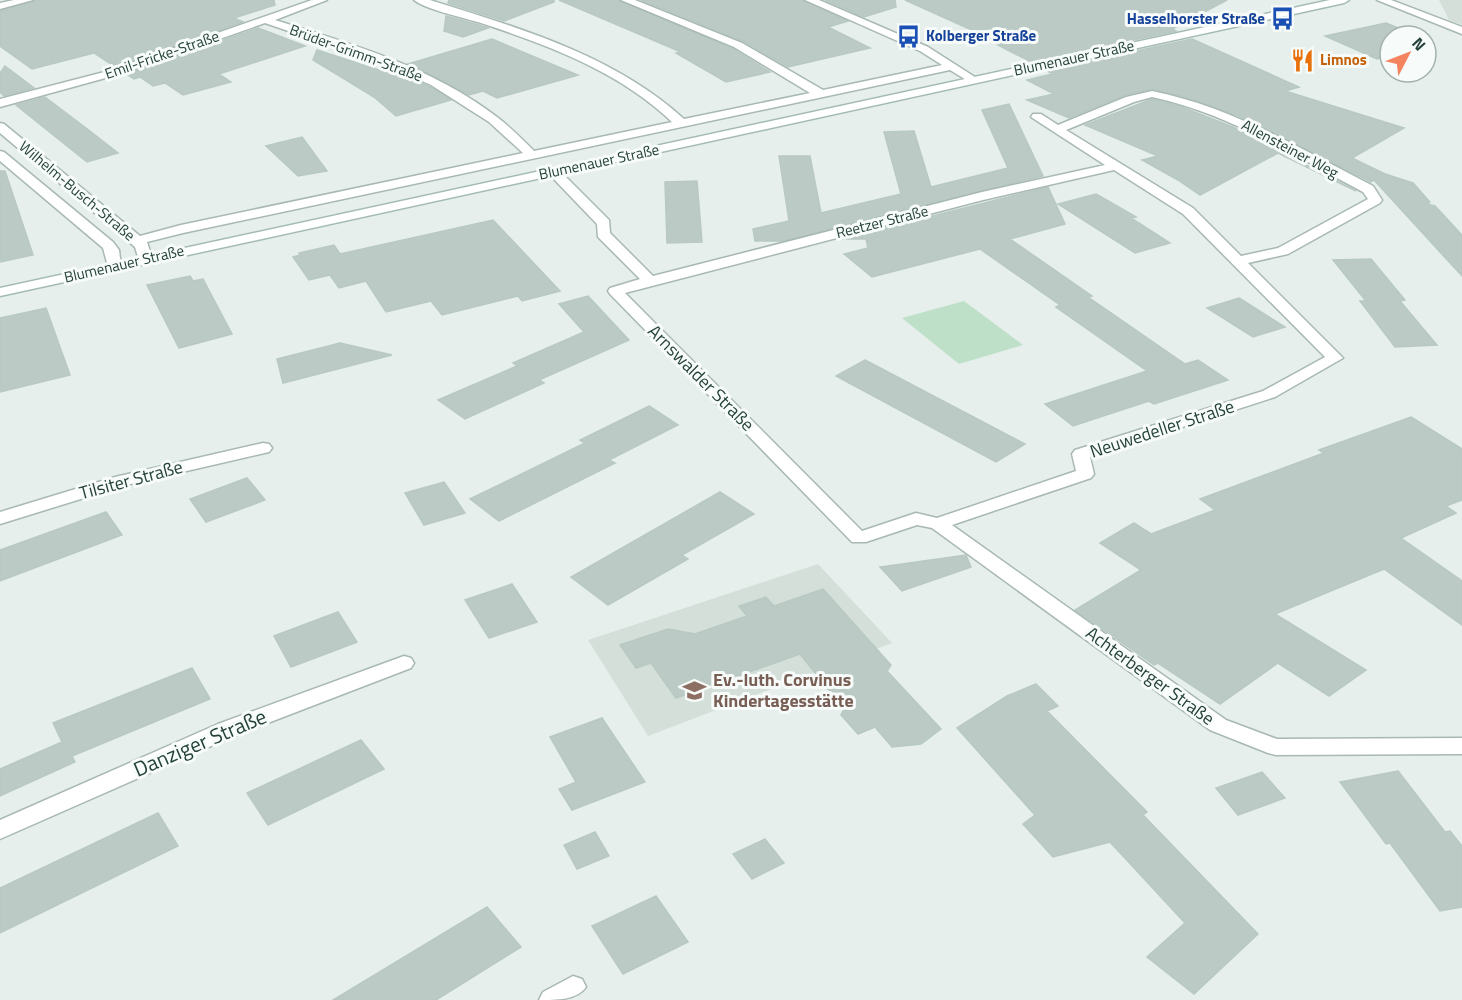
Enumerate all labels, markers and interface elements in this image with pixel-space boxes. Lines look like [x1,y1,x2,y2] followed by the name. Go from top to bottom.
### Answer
[1270,6,1296,32] bus stop icon: Hasselhorster Straße
[1127,7,1265,30] place label: Hasselhorster Straße
[286,18,426,87] street label: Brüder-Grimm-Straße
[895,23,921,49] bus stop icon: Kolberger Straße
[102,24,222,85] street label: Emil-Fricke-Straße
[926,24,1037,47] place label: Kolberger Straße
[1378,24,1438,84] north arrow
[1407,32,1432,56] text: N
[1012,34,1136,81] street label: Blumenauer Straße
[1289,47,1315,73] restaurant icon: Limnos
[1320,48,1367,71] place label: Limnos
[1238,113,1343,184] street label: Allensteiner Weg
[14,135,140,246] street label: Wilhelm-Busch-Straße
[537,138,661,185] street label: Blumenauer Straße
[833,199,931,244] street label: Reetzer Straße
[62,239,186,289] street label: Blumenauer Straße
[642,318,761,437] street label: Arnswalder Straße
[1086,392,1237,465] street label: Neuwedeller Straße
[76,453,186,506] street label: Tilsiter Straße
[1080,620,1220,732] street label: Achterberger Straße
[713,666,854,714] place label: Ev.-luth. Corvinus Kindertagesstätte
[682,677,708,703] school or university icon: Ev.-luth. Corvinus Kindertagesstätte
[128,700,271,785] street label: Danziger Straße

